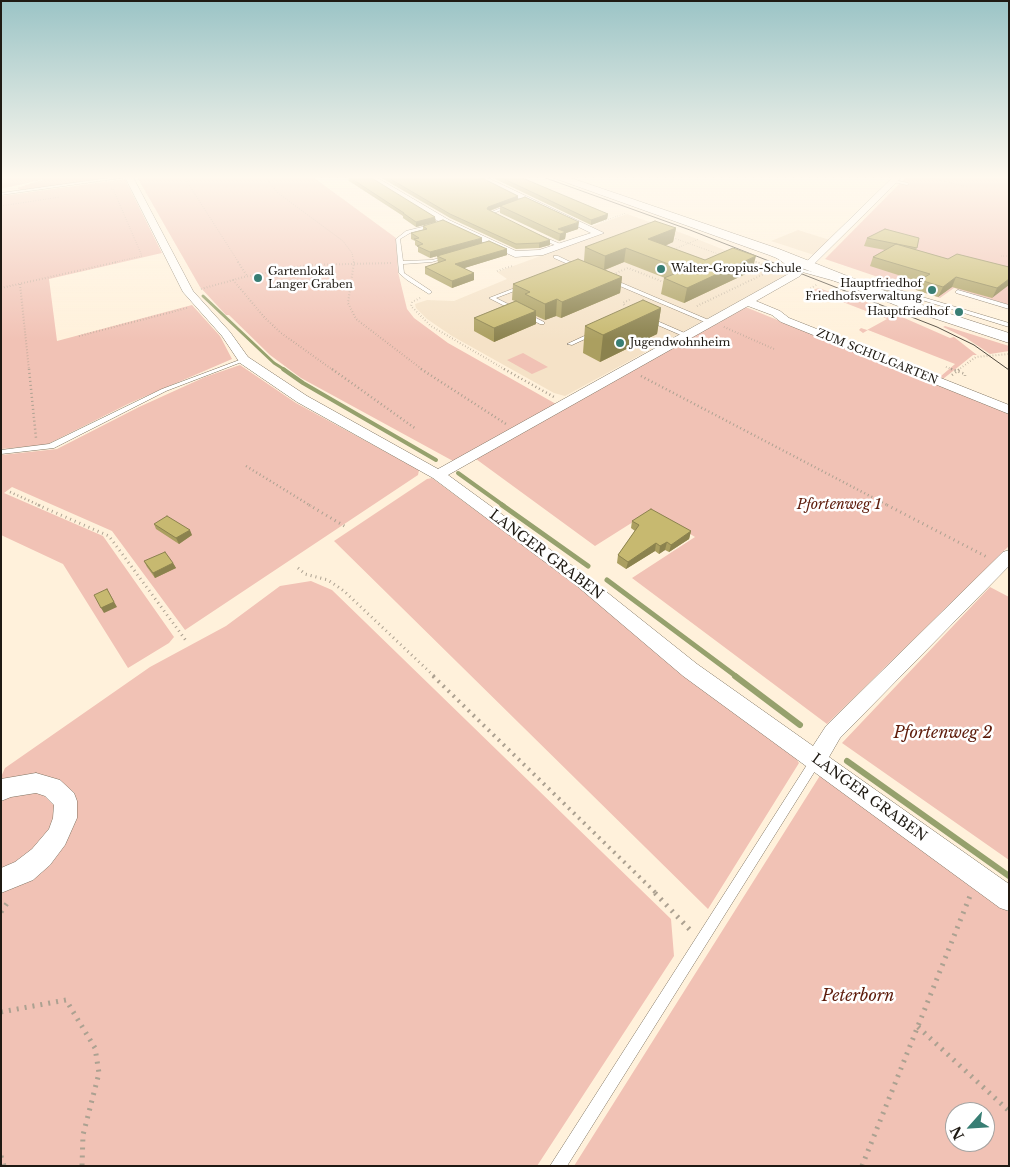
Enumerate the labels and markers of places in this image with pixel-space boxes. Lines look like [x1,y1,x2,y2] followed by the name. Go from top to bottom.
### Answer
[671,262,801,276] place label: Walter-Gropius-Schule
[655,263,667,275] marker: Walter-Gropius-Schule
[268,265,353,291] place label: Gartenlokal Langer Graben
[252,272,264,284] marker: Gartenlokal Langer Graben
[805,277,922,303] place label: Hauptfriedhof Friedhofsverwaltung
[926,284,938,296] marker: Hauptfriedhof Friedhofsverwaltung
[867,305,949,319] place label: Hauptfriedhof
[953,306,965,318] marker: Hauptfriedhof
[630,336,730,350] place label: Jugendwohnheim
[614,337,626,349] marker: Jugendwohnheim

